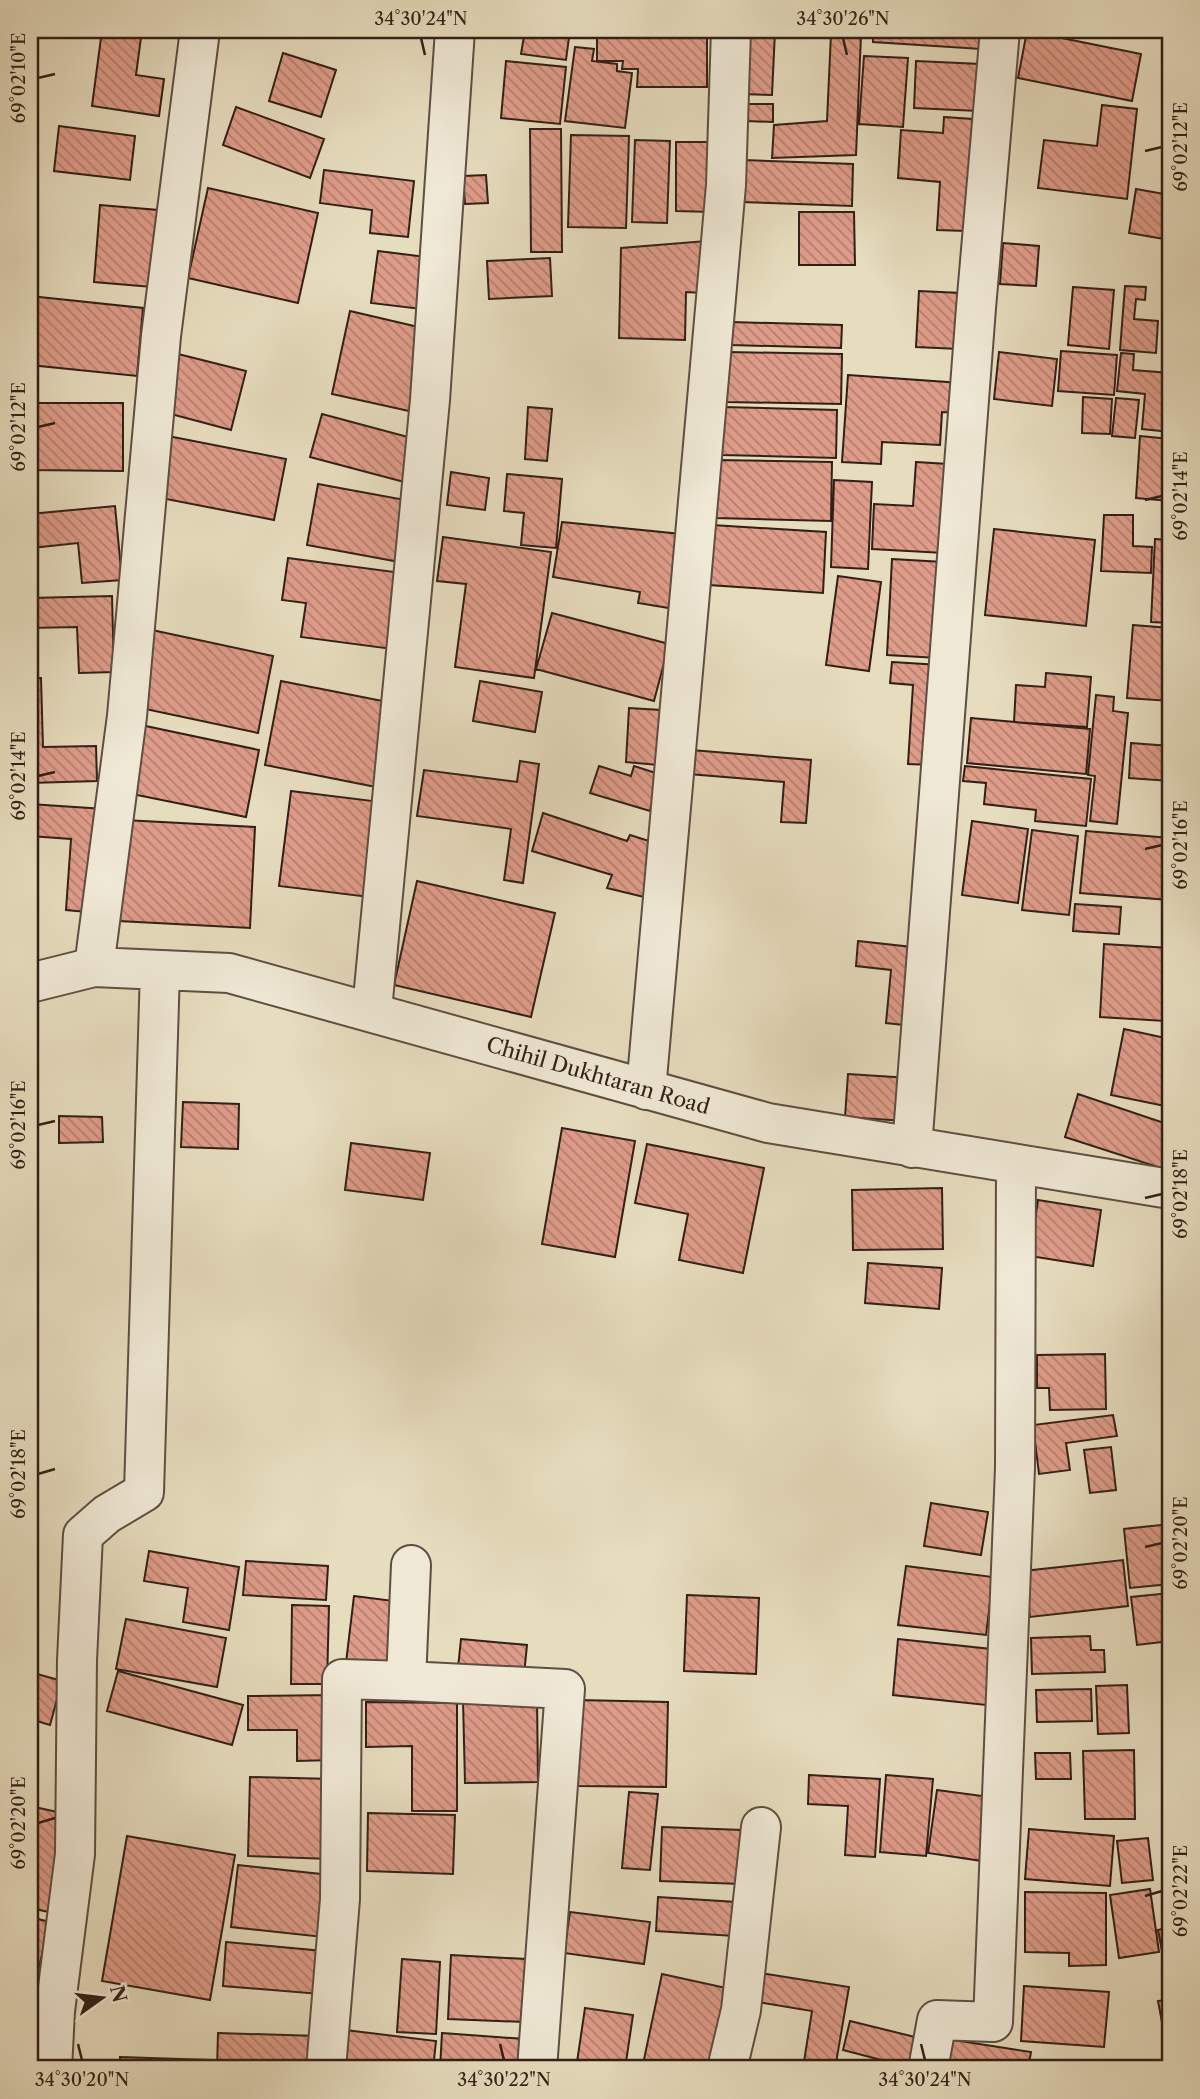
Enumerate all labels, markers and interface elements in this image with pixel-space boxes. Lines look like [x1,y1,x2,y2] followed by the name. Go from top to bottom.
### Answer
[374,8,468,30] text: 34°30'24"N
[796,8,890,30] text: 34°30'26"N
[8,33,30,123] text: 69°02'10"E
[1170,102,1192,192] text: 69°02'12"E
[8,382,30,472] text: 69°02'12"E
[1170,451,1192,541] text: 69°02'14"E
[8,731,30,821] text: 69°02'14"E
[1170,800,1192,890] text: 69°02'16"E
[483,1032,713,1119] street label: Chihil Dukhtaran Road
[8,1080,30,1170] text: 69°02'16"E
[1170,1149,1192,1239] text: 69°02'18"E
[8,1429,30,1519] text: 69°02'18"E
[1170,1496,1192,1590] text: 69°02'20"E
[8,1776,30,1870] text: 69°02'20"E
[1170,1845,1192,1937] text: 69°02'22"E
[66,1962,136,2032] north arrow
[105,1983,131,2005] text: N
[35,2069,129,2091] text: 34°30'20"N
[457,2069,551,2091] text: 34°30'22"N
[878,2069,972,2091] text: 34°30'24"N

